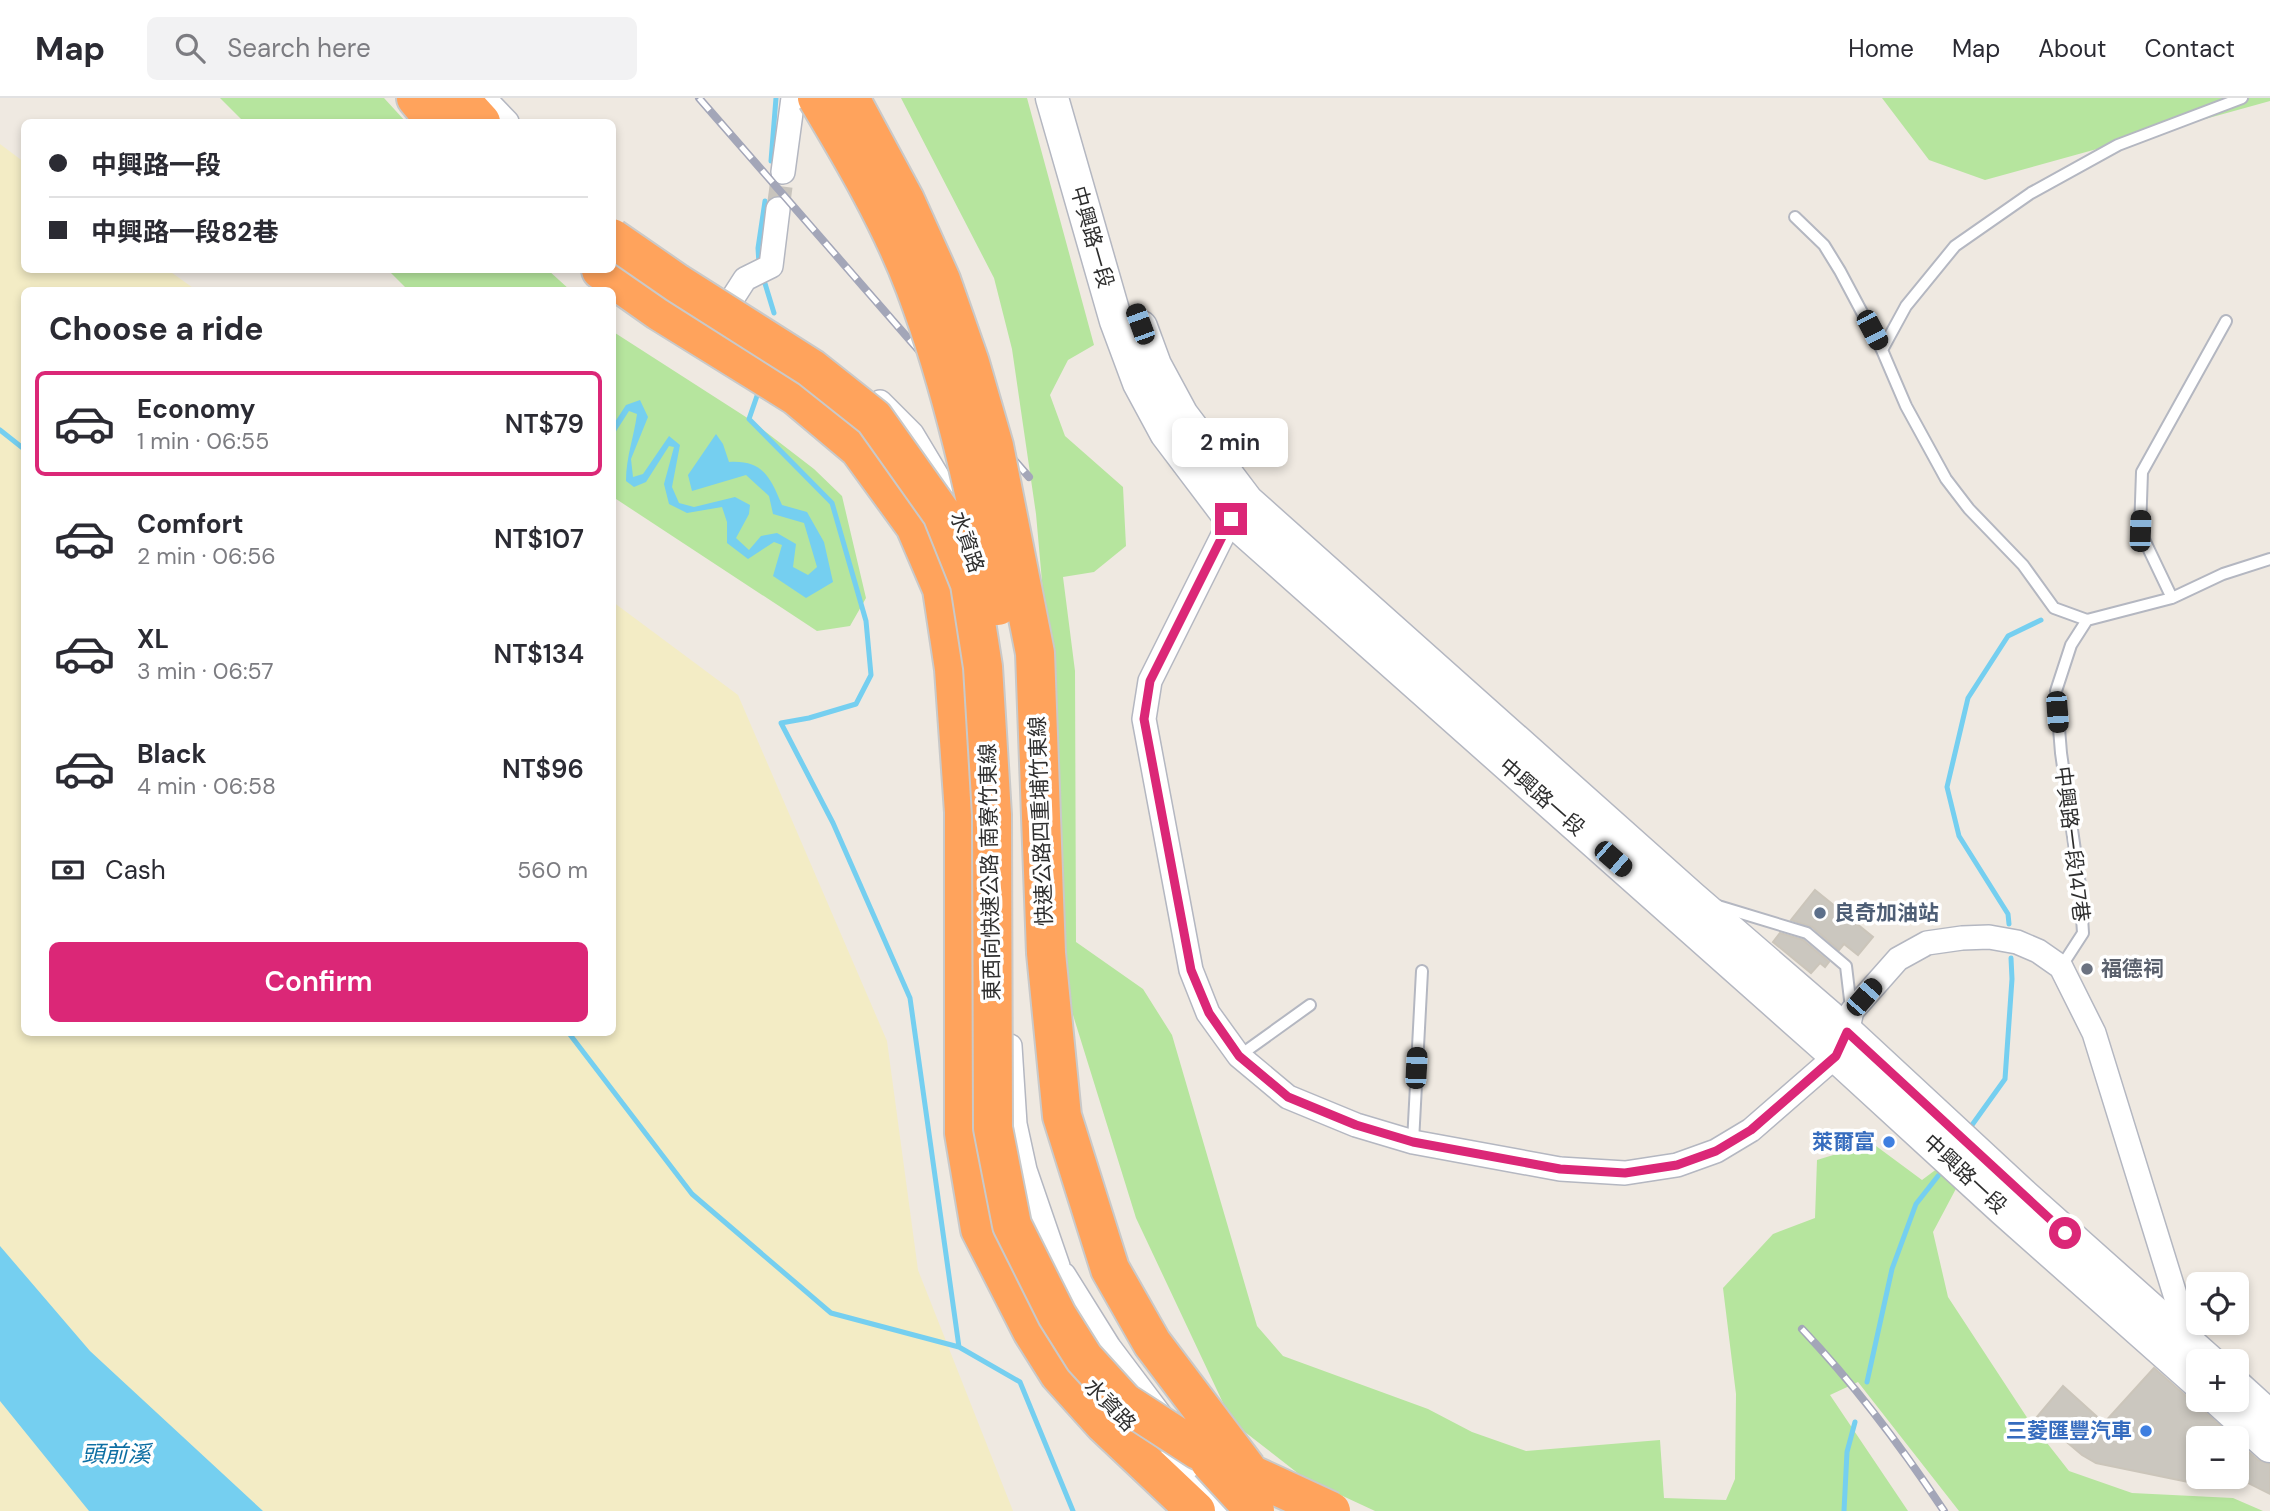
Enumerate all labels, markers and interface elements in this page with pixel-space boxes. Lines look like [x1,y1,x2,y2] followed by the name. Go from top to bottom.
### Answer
[147,17,637,80] search box
[35,27,105,70] text: Map
[171,29,209,67] icon: search
[227,31,371,65] text: Search here
[1848,33,1914,64] text: Home
[1952,33,2000,64] text: Map
[2038,33,2107,64] text: About
[2145,33,2235,64] text: Contact
[91,148,221,182] text: 中興路一段
[1064,183,1120,291] street label: 中興路一段
[91,215,278,249] text: 中興路一段82巷
[1123,301,1158,347] car
[1853,307,1892,353] car
[49,308,264,350] text: Choose a ride
[53,392,116,455] icon: car
[137,392,255,426] text: Economy
[505,407,584,441] text: NT$79
[1173,418,1289,466] callout: 2 min
[137,426,269,456] text: 1 min · 06:55
[1200,427,1260,457] text: 2 min
[1215,503,1247,535] route end
[53,507,116,570] icon: car
[137,507,243,541] text: Comfort
[944,508,990,576] street label: 水資路
[2129,510,2152,552] car
[494,522,584,556] text: NT$107
[137,541,276,571] text: 2 min · 06:56
[53,622,116,685] icon: car
[137,622,169,656] text: XL
[494,637,584,671] text: NT$134
[137,656,273,686] text: 3 min · 06:57
[2046,690,2069,734] car
[1023,716,1059,926] street label: 快速公路四重埔竹東線
[53,737,116,800] icon: car
[137,737,207,771] text: Black
[974,743,1006,1001] street label: 東西向快速公路 南寮竹東線
[502,752,584,786] text: NT$96
[1493,752,1591,842] street label: 中興路一段
[2049,765,2095,923] street label: 中興路一段147巷
[137,771,276,801] text: 4 min · 06:58
[1591,837,1636,881] car
[49,851,87,889] icon: cash
[105,853,166,887] text: Cash
[517,855,588,885] text: 560 m
[1834,899,1939,927] place label: 良奇加油站
[1812,905,1828,921] marker: 良奇加油站
[49,942,588,1022] button: Confirm
[2101,955,2164,983] place label: 福德祠
[2079,961,2095,977] marker: 福德祠
[1843,974,1886,1020] car
[1405,1046,1428,1090] car
[1812,1128,1875,1156] place label: 萊爾富
[1917,1128,2013,1220] street label: 中興路一段
[1881,1134,1897,1150] marker: 萊爾富
[2049,1217,2081,1249] route start
[2186,1272,2249,1489] map controls
[2186,1272,2249,1335] button: locate
[2186,1349,2249,1412] button: +
[1078,1373,1142,1437] street label: 水資路
[2006,1417,2132,1445] place label: 三菱匯豐汽車
[2138,1423,2154,1439] marker: 三菱匯豐汽車
[2186,1426,2249,1489] button: −
[82,1439,154,1469] water label: 頭前溪

